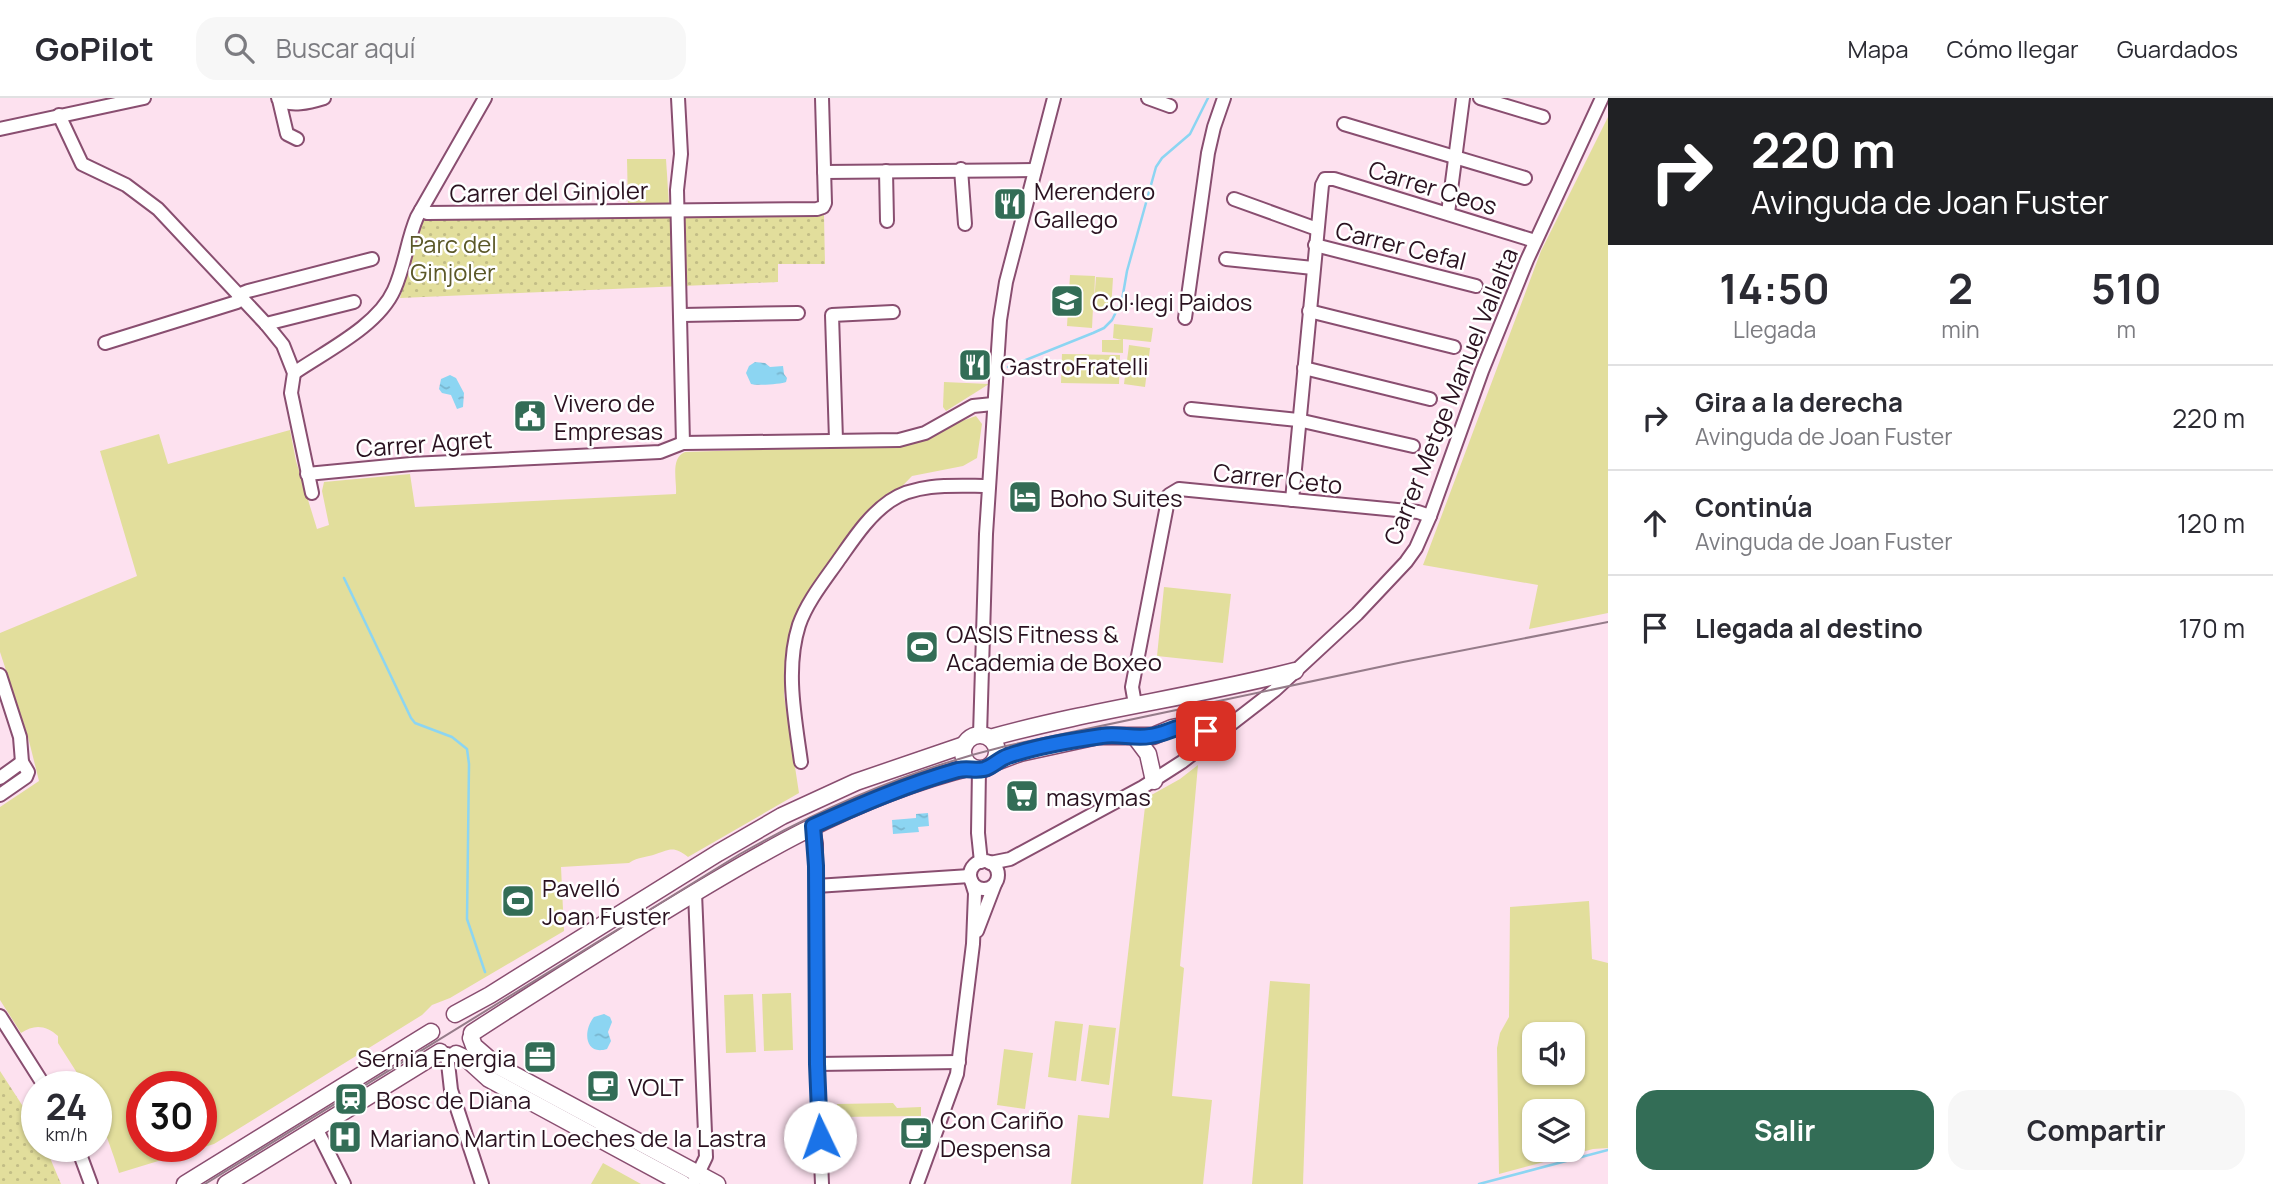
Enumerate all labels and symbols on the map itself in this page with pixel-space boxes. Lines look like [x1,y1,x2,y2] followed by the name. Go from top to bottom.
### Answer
[1365,152,1501,222] street label: Carrer Ceos
[449,173,649,209] street label: Carrer del Ginjoler
[1034,174,1155,235] place label: Merendero Gallego
[991,185,1029,223] restaurant icon: Merendero Gallego
[1332,213,1470,277] street label: Carrer Cefal
[409,227,497,288] park label: Parc del Ginjoler
[1375,242,1525,550] street label: Carrer Metge Manuel Vallalta
[1048,282,1086,320] school or university icon: Col·legi Paidos
[1092,285,1252,318] place label: Col·legi Paidos
[956,346,994,384] restaurant icon: GastroFratelli
[1000,349,1149,382] place label: GastroFratelli
[554,386,663,447] place label: Vivero de Empresas
[511,397,549,435] public building icon: Vivero de Empresas
[355,422,493,464] street label: Carrer Agret
[1212,455,1344,501] street label: Carrer Ceto
[1006,478,1044,516] hotel icon: Boho Suites
[1050,481,1183,514] place label: Boho Suites
[946,617,1162,678] place label: OASIS Fitness & Academia de Boxeo
[903,628,941,666] sports icon: OASIS Fitness & Academia de Boxeo
[1176,701,1236,761] pin
[1003,777,1041,815] supermarket icon: masymas
[1046,780,1151,813] place label: masymas
[542,871,671,932] place label: Pavelló Joan Fuster
[499,882,537,920] sports icon: Pavelló Joan Fuster
[521,1038,559,1076] office icon: Sernia Energia
[357,1041,516,1074] place label: Sernia Energia
[584,1067,622,1105] cafe icon: VOLT
[628,1070,684,1103] place label: VOLT
[126,1071,217,1162] speed limit sign: 30
[332,1080,370,1118] station icon: Bosc de Diana
[376,1083,531,1116] place label: Bosc de Diana
[783,1100,857,1174] position arrow
[940,1103,1064,1164] place label: Con Cariño Despensa
[897,1114,935,1152] cafe icon: Con Cariño Despensa
[326,1118,364,1156] hospital icon: Mariano Martin Loeches de la Lastra
[370,1121,766,1154] place label: Mariano Martin Loeches de la Lastra

